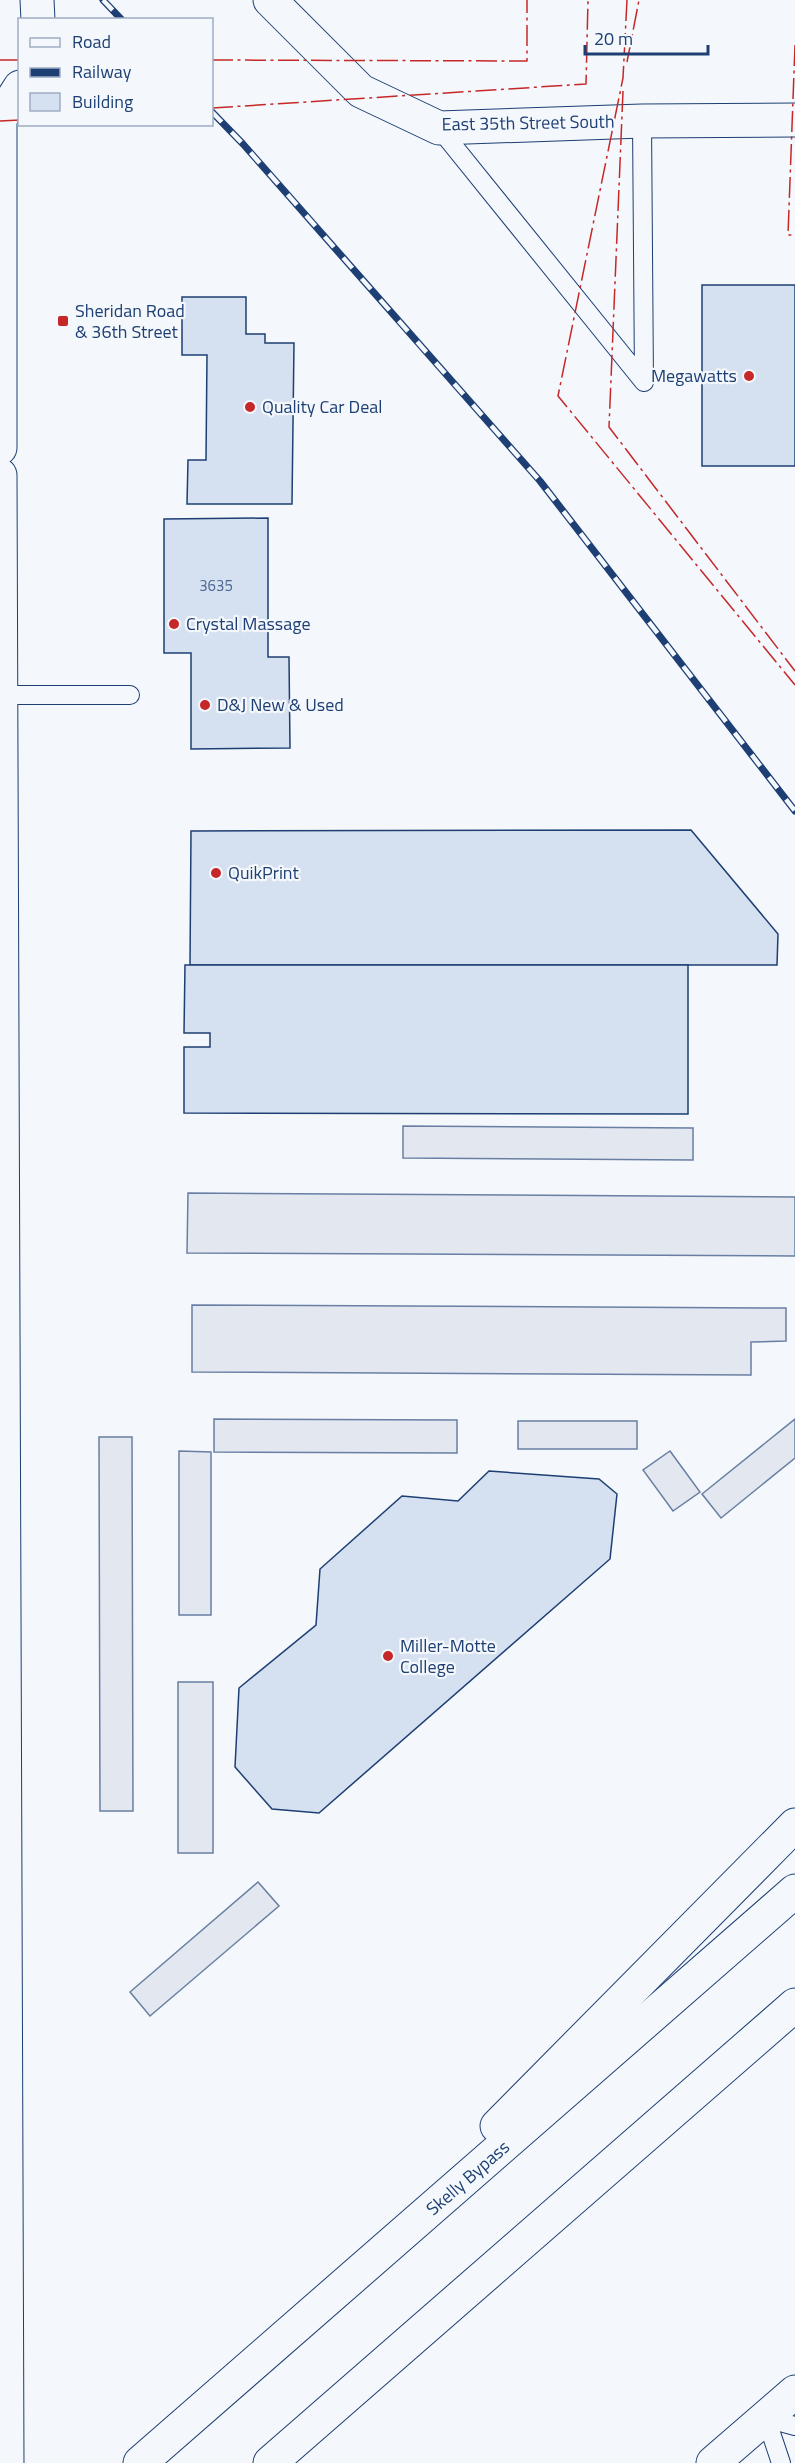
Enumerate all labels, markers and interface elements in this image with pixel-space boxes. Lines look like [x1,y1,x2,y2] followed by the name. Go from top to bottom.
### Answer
[18,18,213,126] legend
[585,18,708,56] scale bar
[594,25,633,52] text: 20 m
[72,28,111,55] text: Road
[72,58,132,85] text: Railway
[72,88,133,115] text: Building
[441,107,615,138] street label: East 35th Street South
[75,297,185,345] place label: Sheridan Road & 36th Street
[56,314,70,328] marker: Sheridan Road & 36th Street
[651,362,737,389] place label: Megawatts
[742,369,756,383] marker: Megawatts
[262,393,382,420] place label: Quality Car Deal
[243,400,257,414] marker: Quality Car Deal
[199,574,233,597] house number: 3635
[186,610,311,637] place label: Crystal Massage
[167,617,181,631] marker: Crystal Massage
[217,691,344,718] place label: D&J New & Used
[198,698,212,712] marker: D&J New & Used
[228,859,299,886] place label: QuikPrint
[209,866,223,880] marker: QuikPrint
[400,1632,496,1680] place label: Miller-Motte College
[381,1649,395,1663] marker: Miller-Motte College
[420,2134,515,2222] street label: Skelly Bypass

